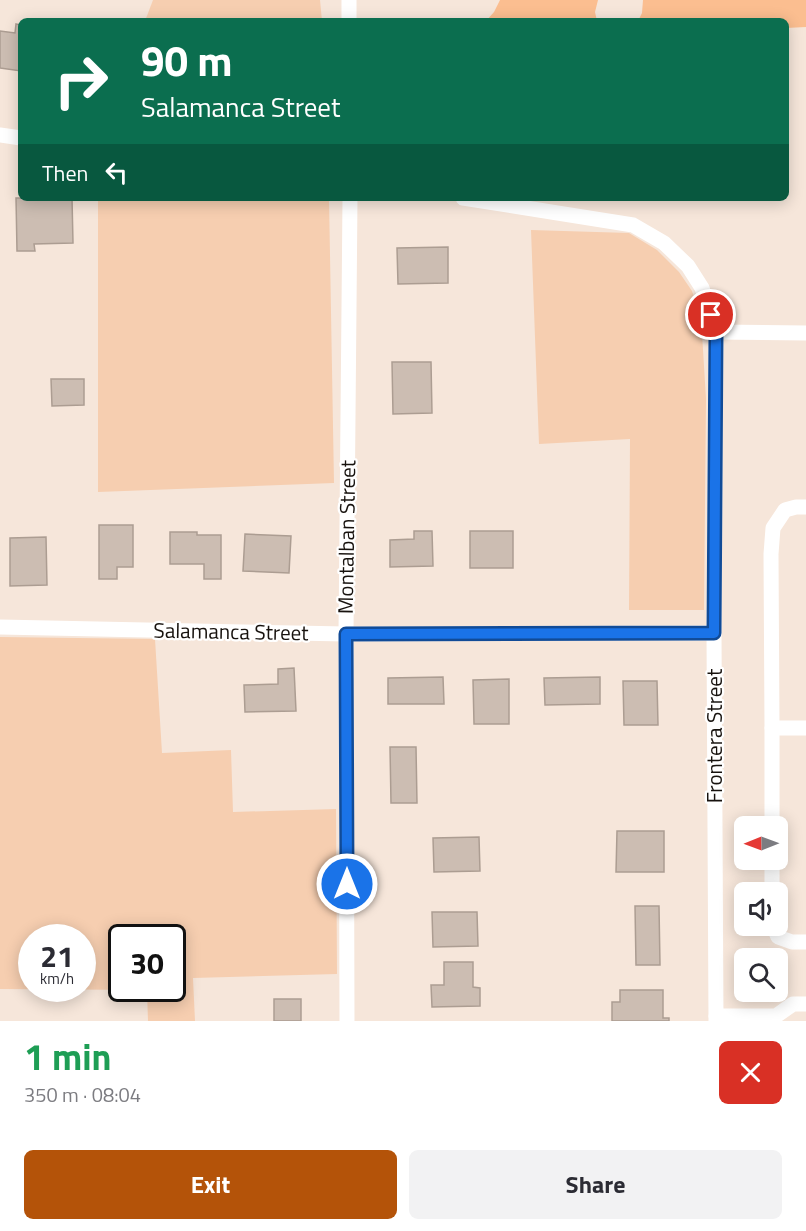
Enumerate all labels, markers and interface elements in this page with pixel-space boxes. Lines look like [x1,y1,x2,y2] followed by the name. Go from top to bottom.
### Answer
[141,28,233,92] text: 90 m
[42,42,120,120] icon: right
[141,86,340,127] text: Salamanca Street
[42,156,88,190] text: Then
[100,156,133,189] icon: left
[685,289,736,340] pin
[694,298,727,331] icon: arrive
[329,459,363,614] street label: Montalban Street
[153,614,309,648] street label: Salamanca Street
[698,668,730,803] street label: Frontera Street
[734,816,788,870] north arrow
[734,816,788,1002] map controls
[315,852,379,916] position arrow
[734,882,788,936] button: sound
[108,924,186,1002] speed limit sign: 30
[40,933,74,979] text: 21
[734,948,788,1002] button: search
[40,967,74,990] text: km/h
[24,1029,111,1084] text: 1 min
[719,1041,782,1104] button: close
[24,1079,141,1110] text: 350 m · 08:04
[24,1150,397,1219] button: Exit
[409,1150,782,1219] button: Share

